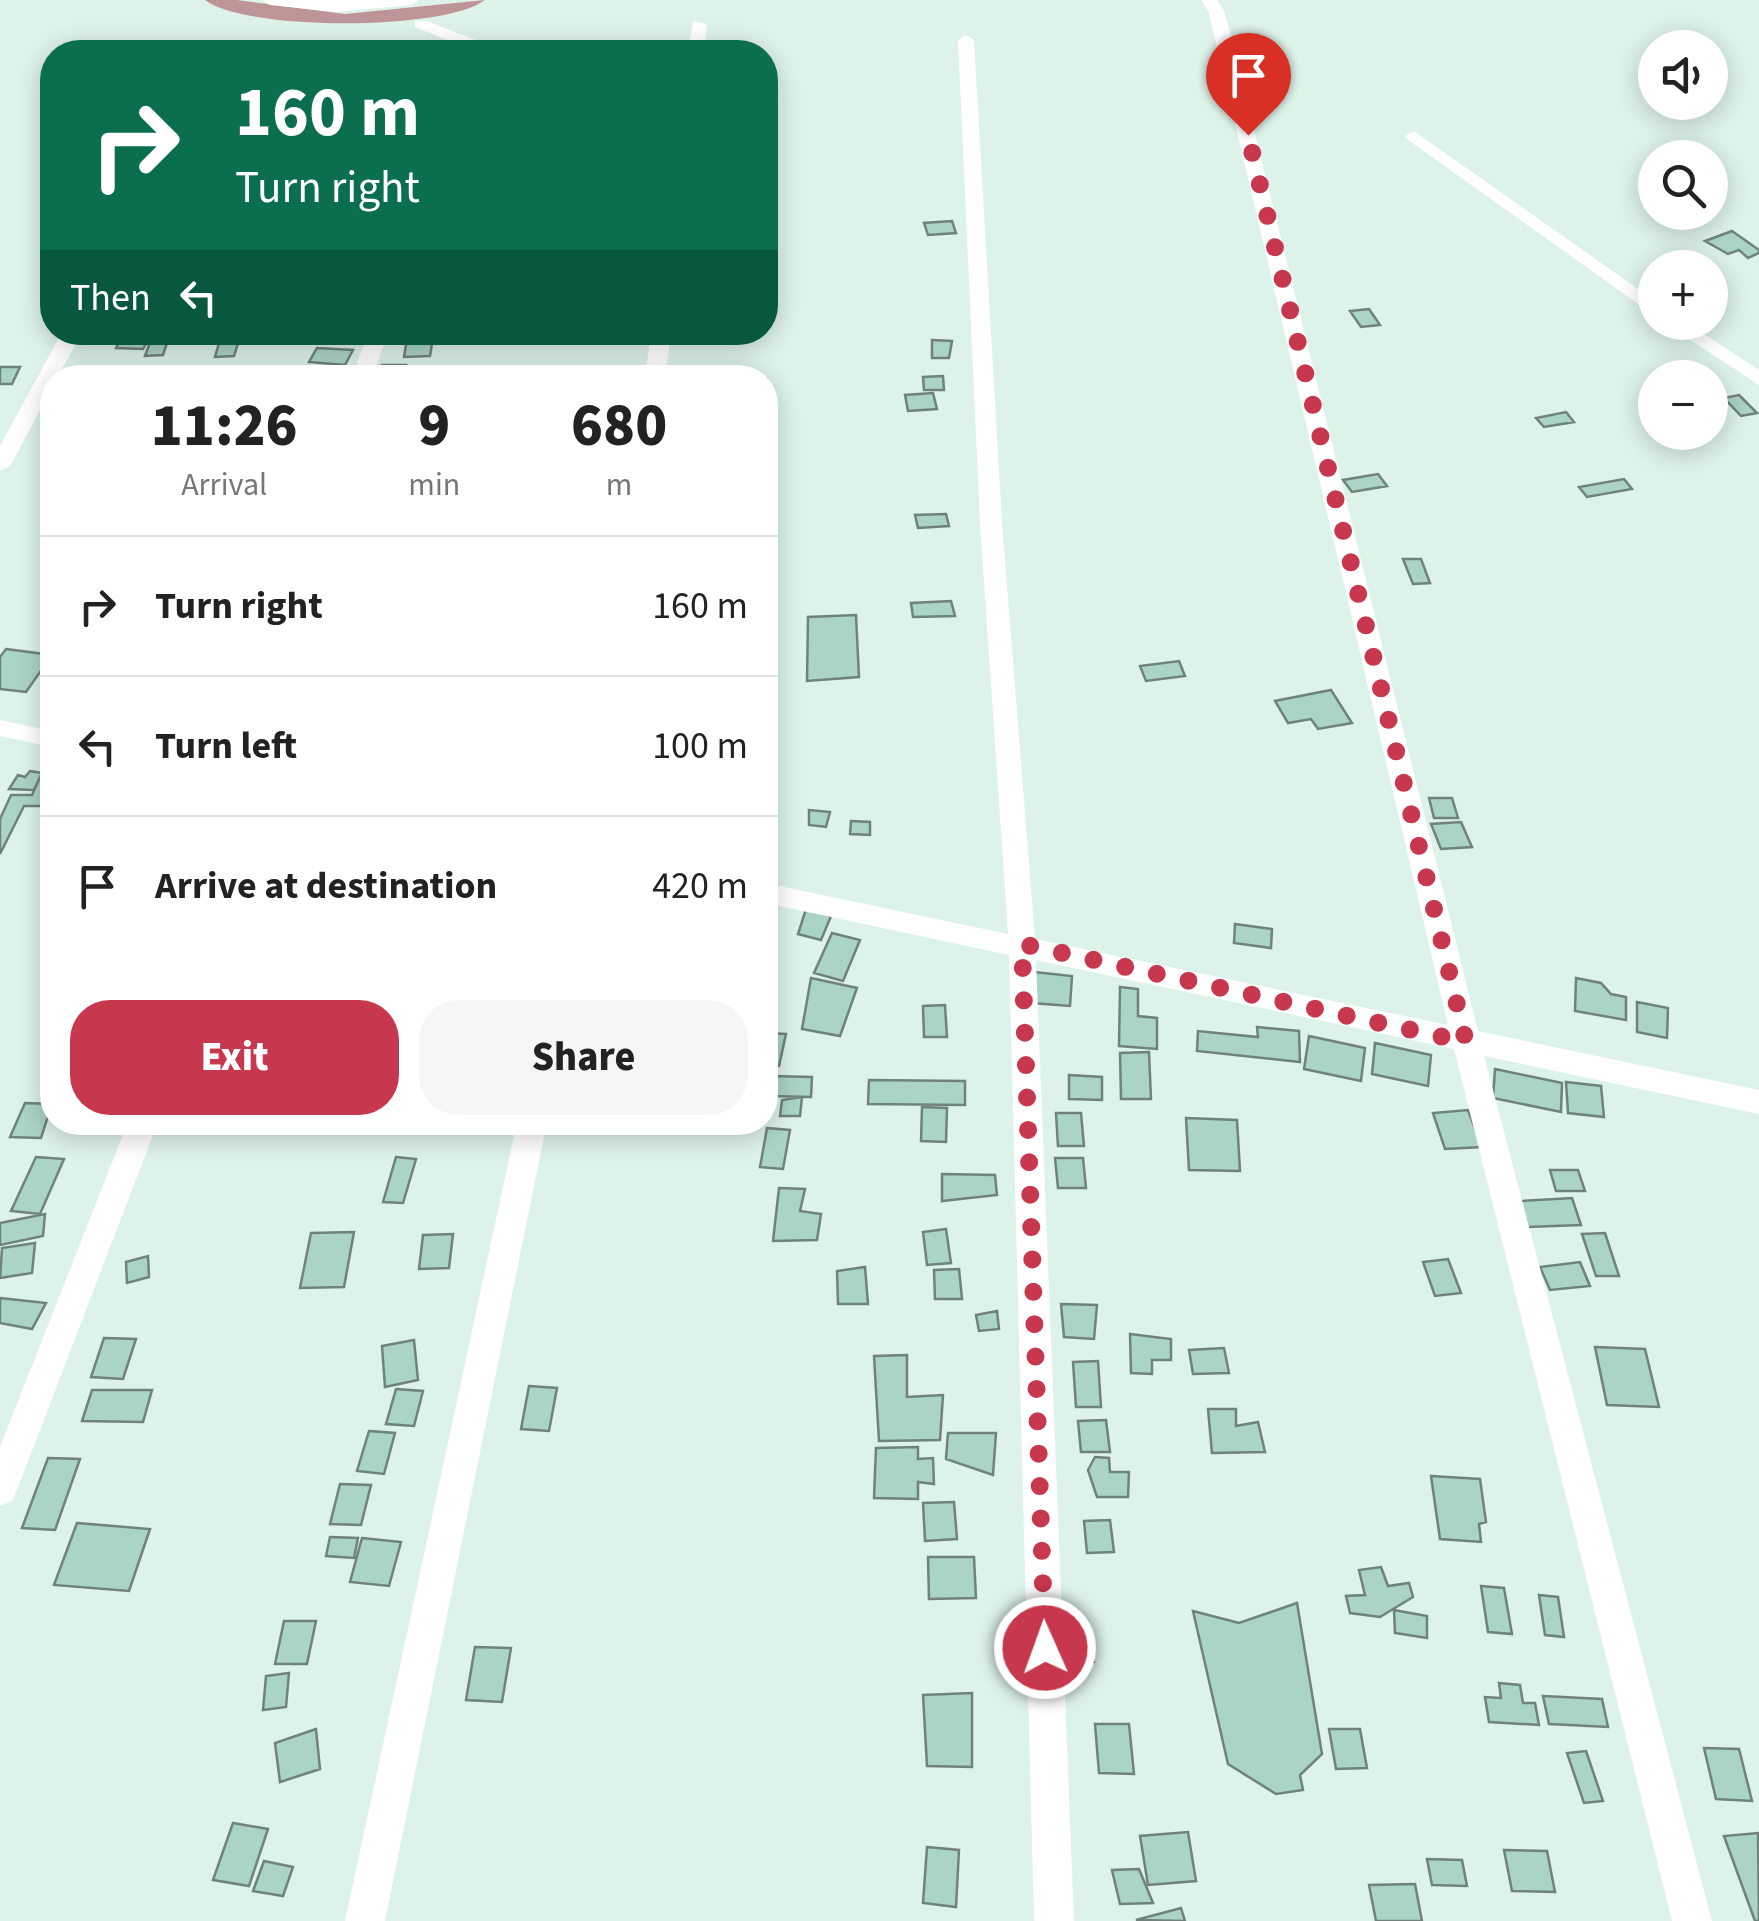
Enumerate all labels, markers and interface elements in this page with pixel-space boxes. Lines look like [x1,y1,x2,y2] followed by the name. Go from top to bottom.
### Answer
[1638,30,1728,450] map controls
[1638,30,1728,120] button: sound
[1206,33,1291,136] pin
[1221,48,1276,103] icon: arrive
[235,63,420,163] text: 160 m
[70,80,200,210] icon: right
[1638,140,1728,230] button: search
[235,156,420,220] text: Turn right
[1638,250,1728,340] button: +
[171,270,226,325] icon: left
[70,271,151,325] text: Then
[1638,360,1728,450] button: −
[151,384,298,469] text: 11:26
[418,384,450,469] text: 9
[571,384,667,469] text: 680
[181,462,267,508] text: Arrival
[408,462,460,508] text: min
[606,462,632,508] text: m
[70,579,125,634] icon: right
[155,579,323,633] text: Turn right
[652,579,748,633] text: 160 m
[70,719,125,774] icon: left
[155,719,297,773] text: Turn left
[652,719,748,773] text: 100 m
[70,859,125,914] icon: arrive
[155,859,497,913] text: Arrive at destination
[652,859,748,913] text: 420 m
[70,1000,399,1115] button: Exit
[419,1000,748,1115] button: Share
[993,1596,1097,1700] position arrow

